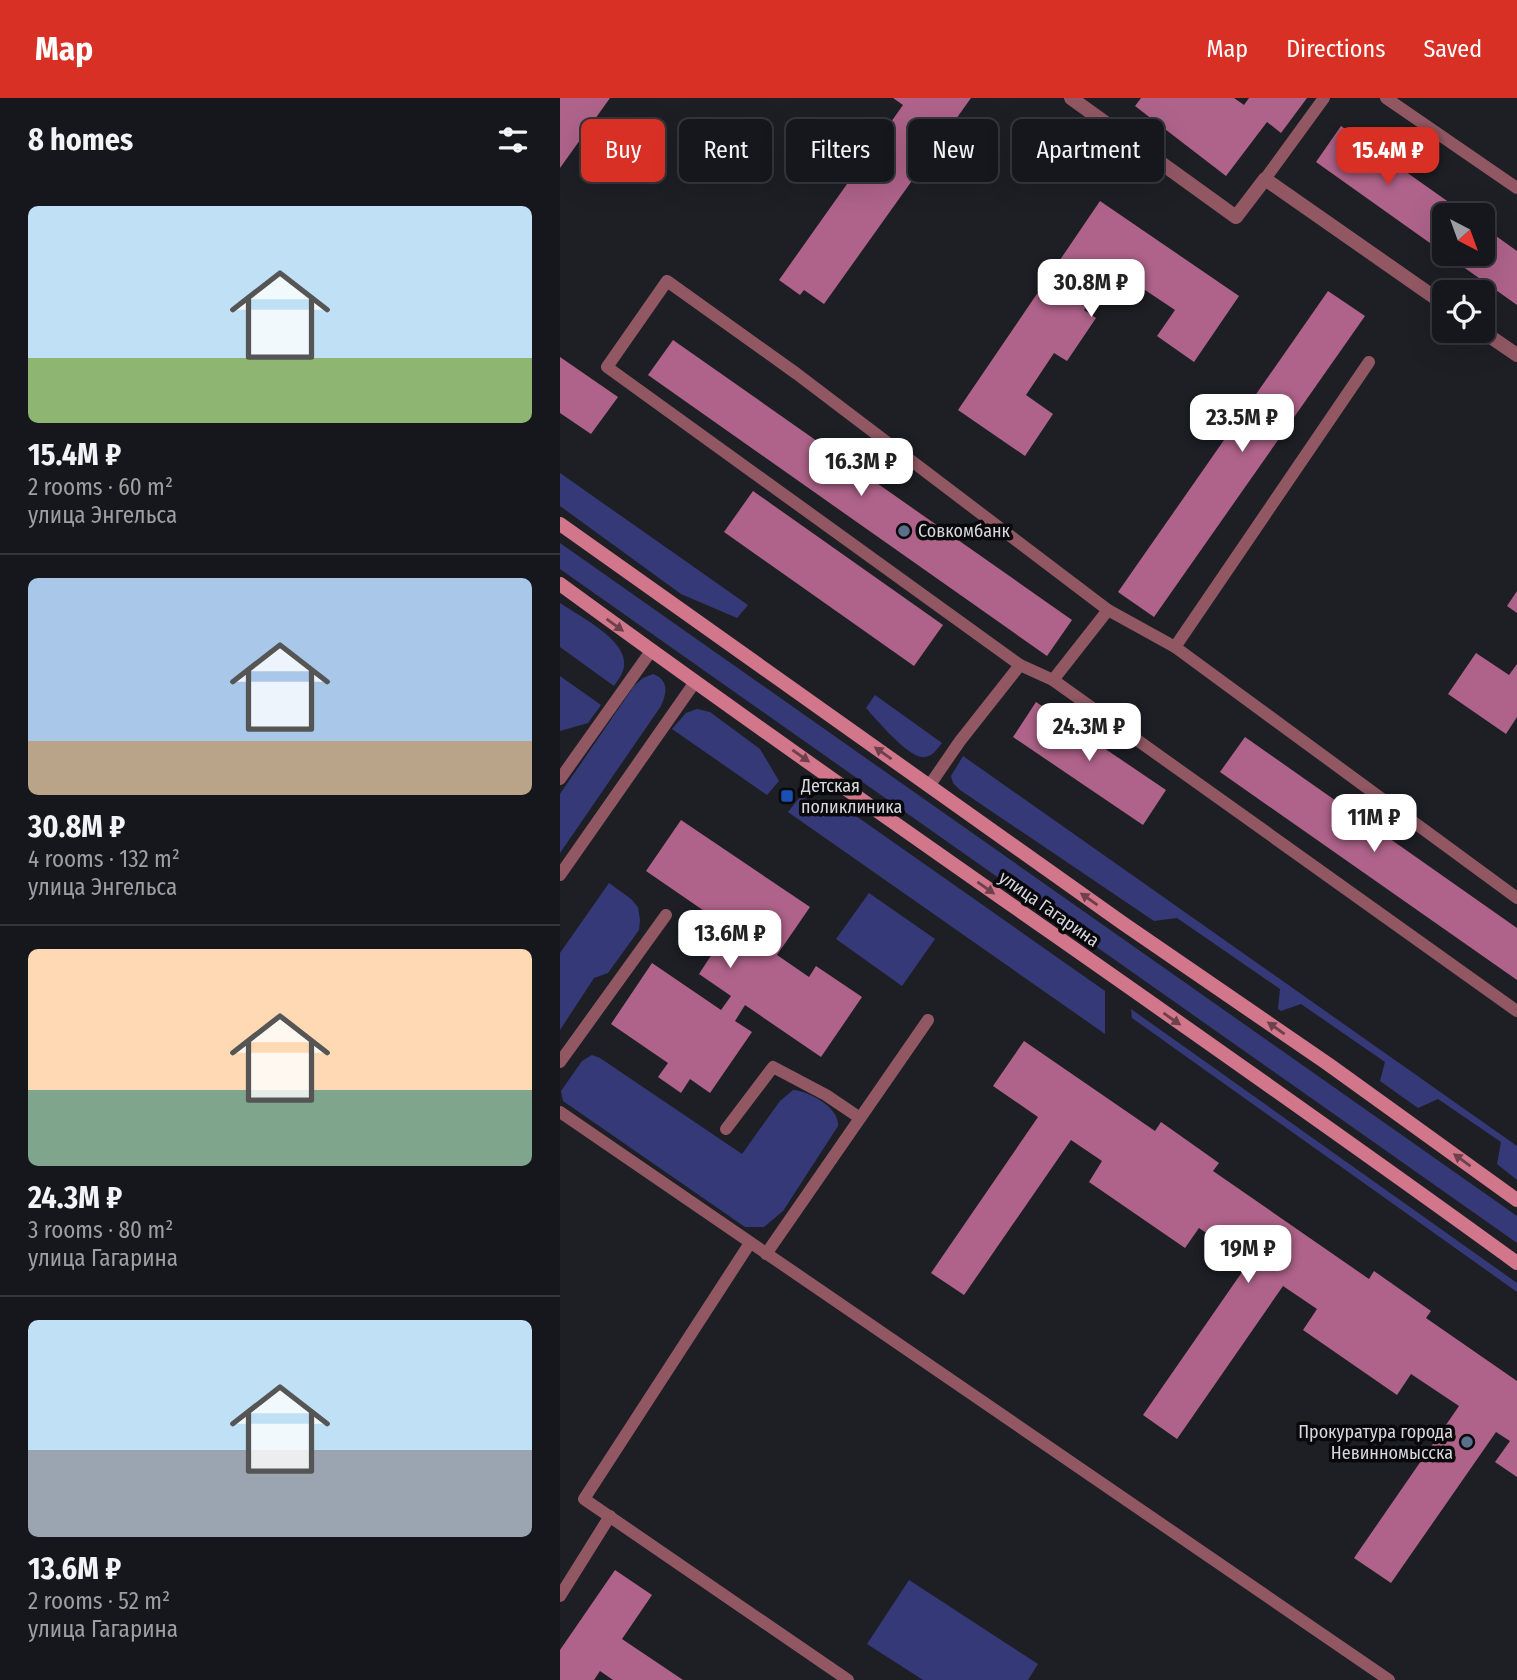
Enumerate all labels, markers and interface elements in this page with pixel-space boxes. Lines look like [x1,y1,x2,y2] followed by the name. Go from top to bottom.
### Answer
[35,29,93,69] text: Map
[1207,35,1248,63] text: Map
[1286,35,1385,63] text: Directions
[1423,35,1482,63] text: Saved
[581,119,665,182] chip: Buy
[679,119,772,182] chip: Rent
[786,119,894,182] chip: Filters
[908,119,998,182] chip: New
[1012,119,1164,182] chip: Apartment
[494,121,532,159] icon: filters
[28,122,133,158] text: 8 homes
[1323,127,1453,187] pin: 15.4M ₽
[1352,136,1424,164] text: 15.4M ₽
[1432,203,1494,266] north arrow
[1432,203,1495,343] map controls
[217,252,343,378] icon: home
[1026,260,1156,319] pin: 30.8M ₽
[1054,268,1128,296] text: 30.8M ₽
[1432,280,1495,343] button: locate
[1177,394,1307,454] pin: 23.5M ₽
[1206,403,1278,431] text: 23.5M ₽
[28,437,121,473] text: 15.4M ₽
[796,438,926,498] pin: 16.3M ₽
[825,447,897,475] text: 16.3M ₽
[28,473,173,501] text: 2 rooms · 60 m²
[28,501,177,529] text: улица Энгельса
[918,520,1011,542] place label: Совкомбанк
[896,523,912,539] marker: Совкомбанк
[606,617,624,631] one-way arrow
[217,624,343,750] icon: home
[1024,704,1154,763] pin: 24.3M ₽
[1053,712,1125,740] text: 24.3M ₽
[874,746,892,760] one-way arrow
[791,749,809,764] one-way arrow
[800,775,903,818] place label: Детская поликлиника
[779,788,795,804] marker: Детская поликлиника
[1325,794,1423,854] pin: 11M ₽
[1348,803,1400,831] text: 11M ₽
[28,809,125,845] text: 30.8M ₽
[28,845,180,873] text: 4 rooms · 132 m²
[995,866,1104,952] street label: улица Гагарина
[28,873,177,901] text: улица Энгельса
[977,881,995,895] one-way arrow
[1080,892,1098,906] one-way arrow
[665,910,795,970] pin: 13.6M ₽
[694,919,766,947] text: 13.6M ₽
[217,995,343,1121] icon: home
[1163,1012,1181,1026] one-way arrow
[1267,1021,1285,1035] one-way arrow
[1453,1153,1471,1167] one-way arrow
[28,1180,122,1216] text: 24.3M ₽
[28,1216,173,1244] text: 3 rooms · 80 m²
[1199,1226,1297,1285] pin: 19M ₽
[1220,1234,1276,1262] text: 19M ₽
[28,1244,178,1272] text: улица Гагарина
[217,1366,343,1492] icon: home
[1298,1421,1453,1464] place label: Прокуратура города Невинномысска
[1459,1434,1475,1450] marker: Прокуратура города Невинномысска
[28,1551,121,1587] text: 13.6M ₽
[28,1587,170,1615] text: 2 rooms · 52 m²
[28,1615,178,1643] text: улица Гагарина

